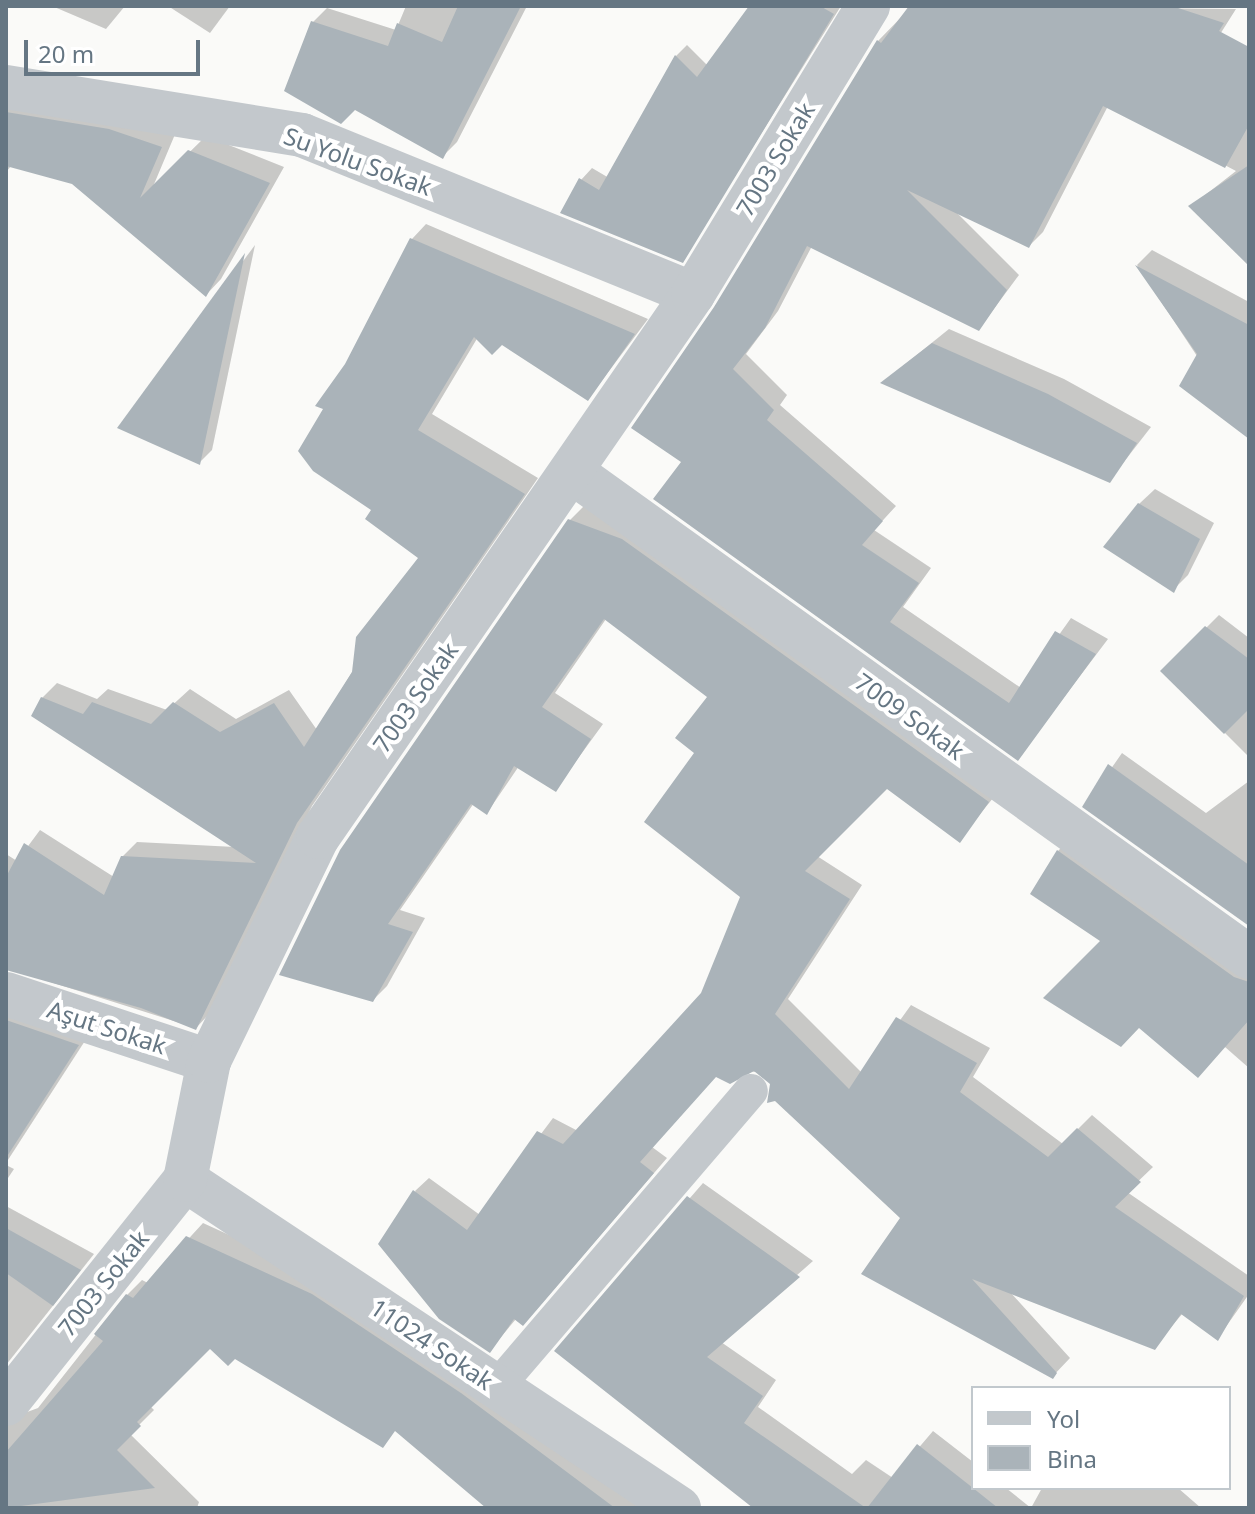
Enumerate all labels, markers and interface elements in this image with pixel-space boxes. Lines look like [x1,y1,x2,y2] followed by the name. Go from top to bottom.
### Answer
[28,24,204,74] scale bar
[38,37,94,70] text: 20 m
[730,97,820,221] street label: 7003 Sokak
[280,121,436,201] street label: Su Yolu Sokak
[367,636,463,758] street label: 7003 Sokak
[850,667,970,765] street label: 7009 Sokak
[44,994,170,1060] street label: Aşut Sokak
[52,1224,154,1342] street label: 7003 Sokak
[365,1292,499,1396] street label: 11024 Sokak
[971,1386,1231,1490] legend
[1047,1402,1080,1435] text: Yol
[1047,1442,1097,1475] text: Bina

